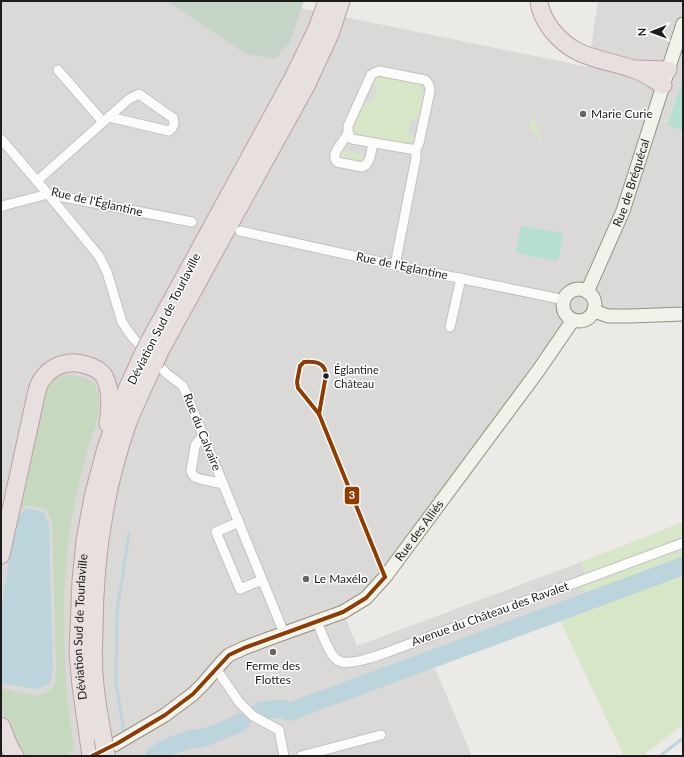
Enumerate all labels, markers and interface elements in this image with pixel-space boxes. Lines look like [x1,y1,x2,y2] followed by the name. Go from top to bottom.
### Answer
[632,12,672,52] north arrow
[635,28,648,37] text: N
[591,106,653,121] place label: Marie Curie
[578,109,588,119] marker: Marie Curie
[609,137,653,229] street label: Rue de Bréquécal
[50,184,144,219] street label: Rue de l'Églantine
[355,248,449,283] street label: Rue de l'Eglantine
[124,250,203,387] street label: Déviation Sud de Tourlaville
[334,363,379,390] place label: Églantine Château
[321,371,331,381] marker: Églantine Château
[180,391,225,473] street label: Rue du Calvaire
[344,486,360,505] line badge: 3
[349,488,355,501] text: 3
[391,497,447,564] street label: Rue des Alliés
[70,553,91,701] street label: Déviation Sud de Tourlaville
[314,571,368,586] place label: Le Maxélo
[301,574,311,584] marker: Le Maxélo
[409,578,571,649] street label: Avenue du Château des Ravalet
[268,647,278,657] marker: Ferme des Flottes
[246,658,300,687] place label: Ferme des Flottes

